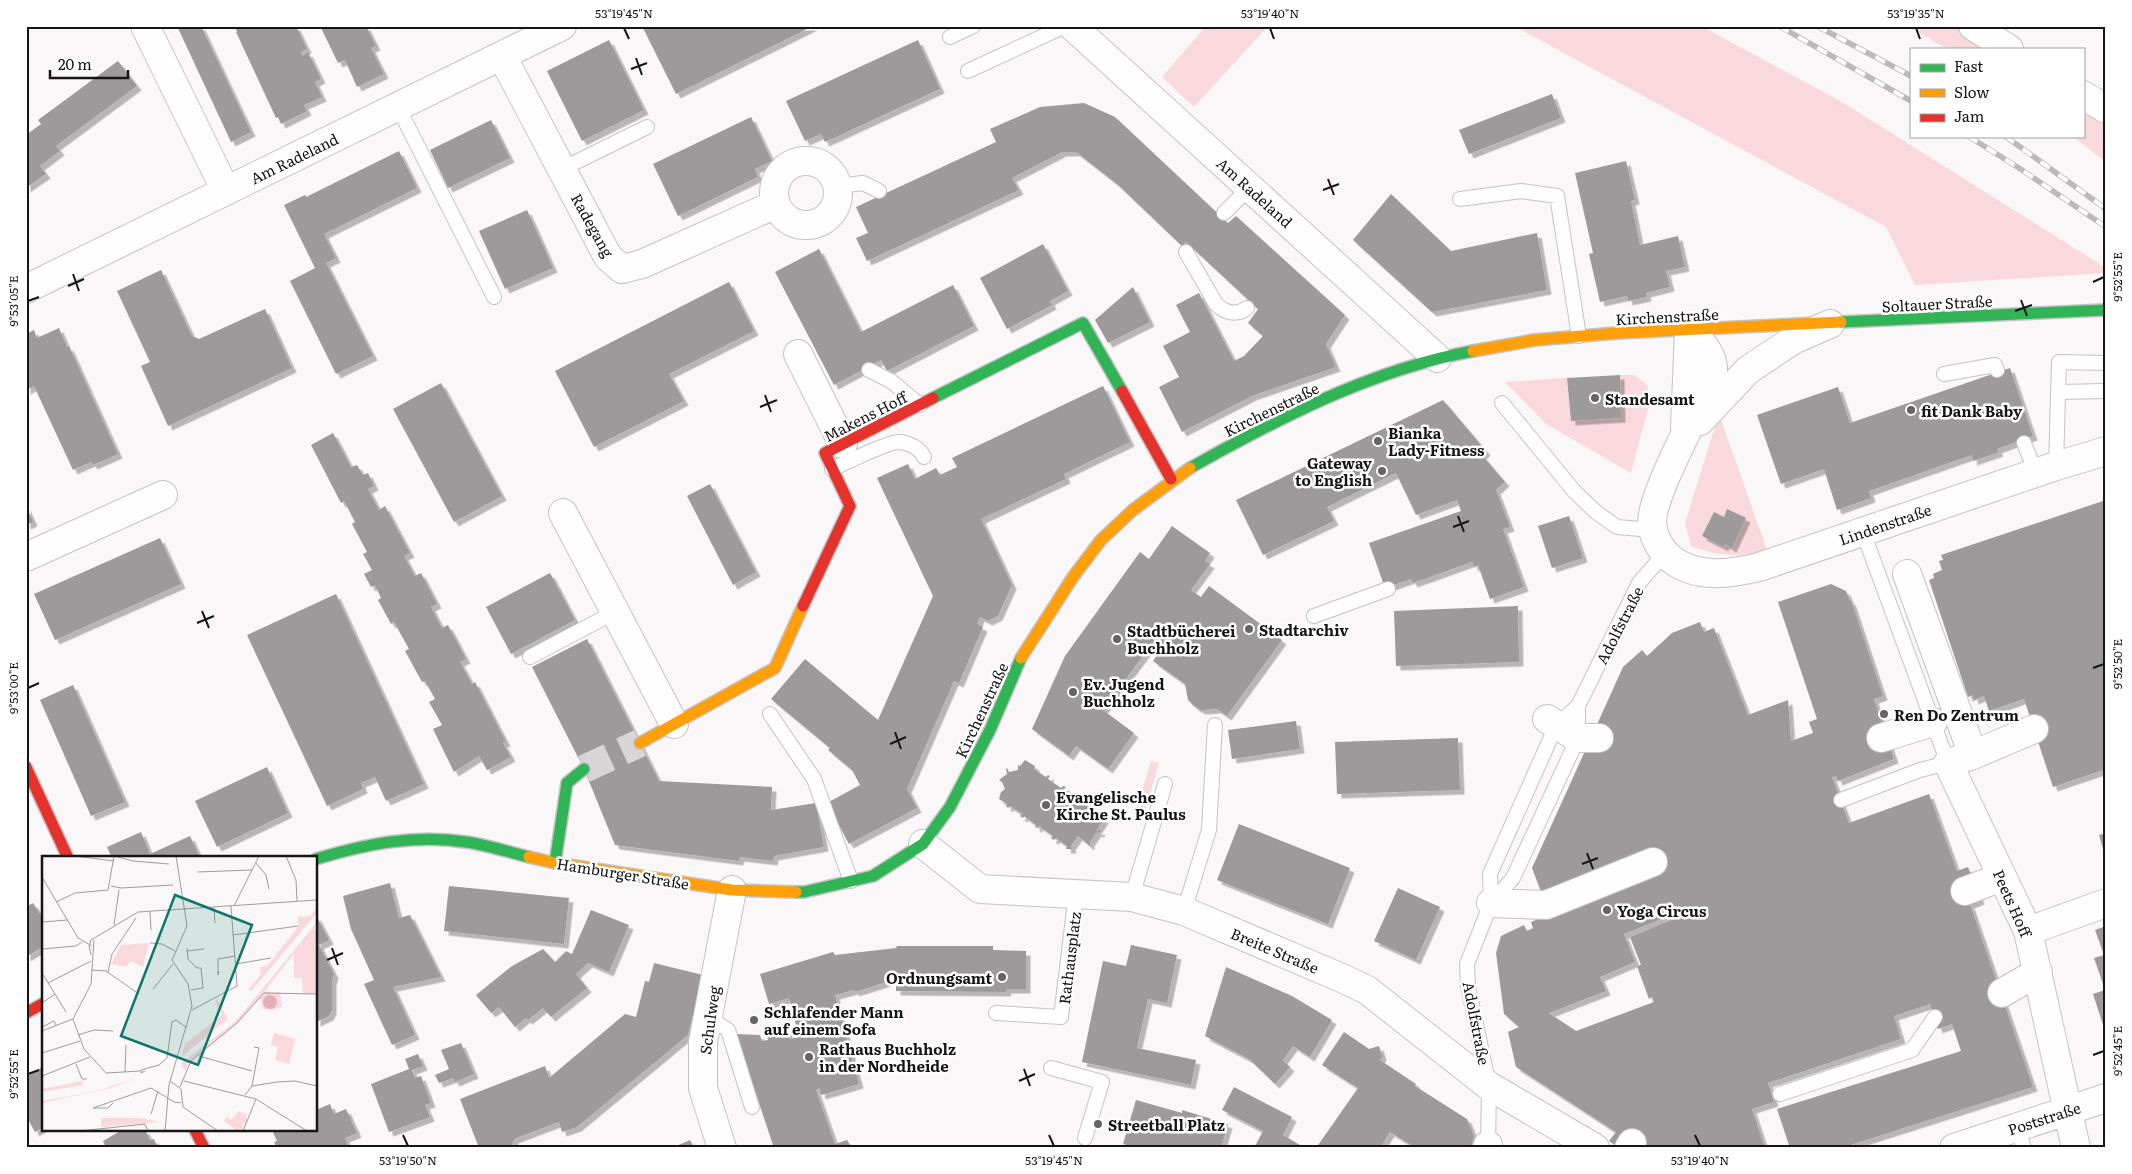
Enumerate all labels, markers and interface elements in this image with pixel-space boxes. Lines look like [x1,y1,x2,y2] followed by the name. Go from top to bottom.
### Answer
[595,4,653,22] text: 53°19'45"N
[1241,4,1299,22] text: 53°19'40"N
[1887,4,1945,22] text: 53°19'35"N
[50,48,128,80] scale bar
[1910,48,2084,138] legend
[58,52,92,75] text: 20 m
[1954,54,1983,77] text: Fast
[1954,80,1989,103] text: Slow
[1954,104,1985,127] text: Jam
[246,127,342,189] street label: Am Radeland
[1212,152,1298,232] street label: Am Radeland
[566,189,620,262] street label: Radegang
[2108,252,2126,302] text: 9°52'55"E
[4,275,22,326] text: 9°53'05"E
[1881,289,1993,317] street label: Soltauer Straße
[1615,302,1719,330] street label: Kirchenstraße
[1219,376,1323,442] street label: Kirchenstraße
[819,385,912,447] street label: Makens Hoff
[1605,387,1695,410] place label: Standesamt
[1589,392,1601,404] marker: Standesamt
[1921,399,2023,422] place label: fit Dank Baby
[1905,404,1917,416] marker: fit Dank Baby
[1388,421,1485,461] place label: Bianka Lady-Fitness
[1372,435,1384,447] marker: Bianka Lady-Fitness
[1295,451,1373,491] place label: Gateway to English
[1376,465,1388,477] marker: Gateway to English
[1836,497,1934,551] street label: Lindenstraße
[1590,582,1649,668] street label: Adolfstraße
[1259,618,1349,641] place label: Stadtarchiv
[1127,619,1236,659] place label: Stadtbücherei Buchholz
[1243,623,1255,635] marker: Stadtarchiv
[1111,633,1123,645] marker: Stadtbücherei Buchholz
[2108,638,2126,689] text: 9°52'50"E
[949,658,1013,762] street label: Kirchenstraße
[4,662,22,714] text: 9°53'00"E
[1083,672,1165,712] place label: Ev. Jugend Buchholz
[1067,686,1079,698] marker: Ev. Jugend Buchholz
[1894,703,2019,726] place label: Ren Do Zentrum
[1878,708,1890,720] marker: Ren Do Zentrum
[1056,785,1186,825] place label: Evangelische Kirche St. Paulus
[1040,799,1052,811] marker: Evangelische Kirche St. Paulus
[555,851,691,895] street label: Hamburger Straße
[42,856,318,1132] inset map
[1988,865,2039,942] street label: Peets Hoff
[1617,899,1707,922] place label: Yoga Circus
[1601,904,1613,916] marker: Yoga Circus
[1052,910,1086,1006] street label: Rathausplatz
[1227,921,1323,979] street label: Breite Straße
[886,966,992,989] place label: Ordnungsamt
[996,971,1008,983] marker: Ordnungsamt
[1458,979,1496,1067] street label: Adolfstraße
[693,984,725,1056] street label: Schulweg
[764,1000,904,1040] place label: Schlafender Mann auf einem Sofa
[748,1014,760,1026] marker: Schlafender Mann auf einem Sofa
[2108,1026,2126,1076] text: 9°52'45"E
[819,1037,956,1077] place label: Rathaus Buchholz in der Nordheide
[4,1049,22,1099] text: 9°52'55"E
[803,1051,815,1063] marker: Rathaus Buchholz in der Nordheide
[2005,1095,2084,1141] street label: Poststraße
[1108,1113,1225,1136] place label: Streetball Platz
[1092,1118,1104,1130] marker: Streetball Platz
[379,1151,437,1169] text: 53°19'50"N
[1025,1151,1083,1169] text: 53°19'45"N
[1671,1151,1729,1169] text: 53°19'40"N

